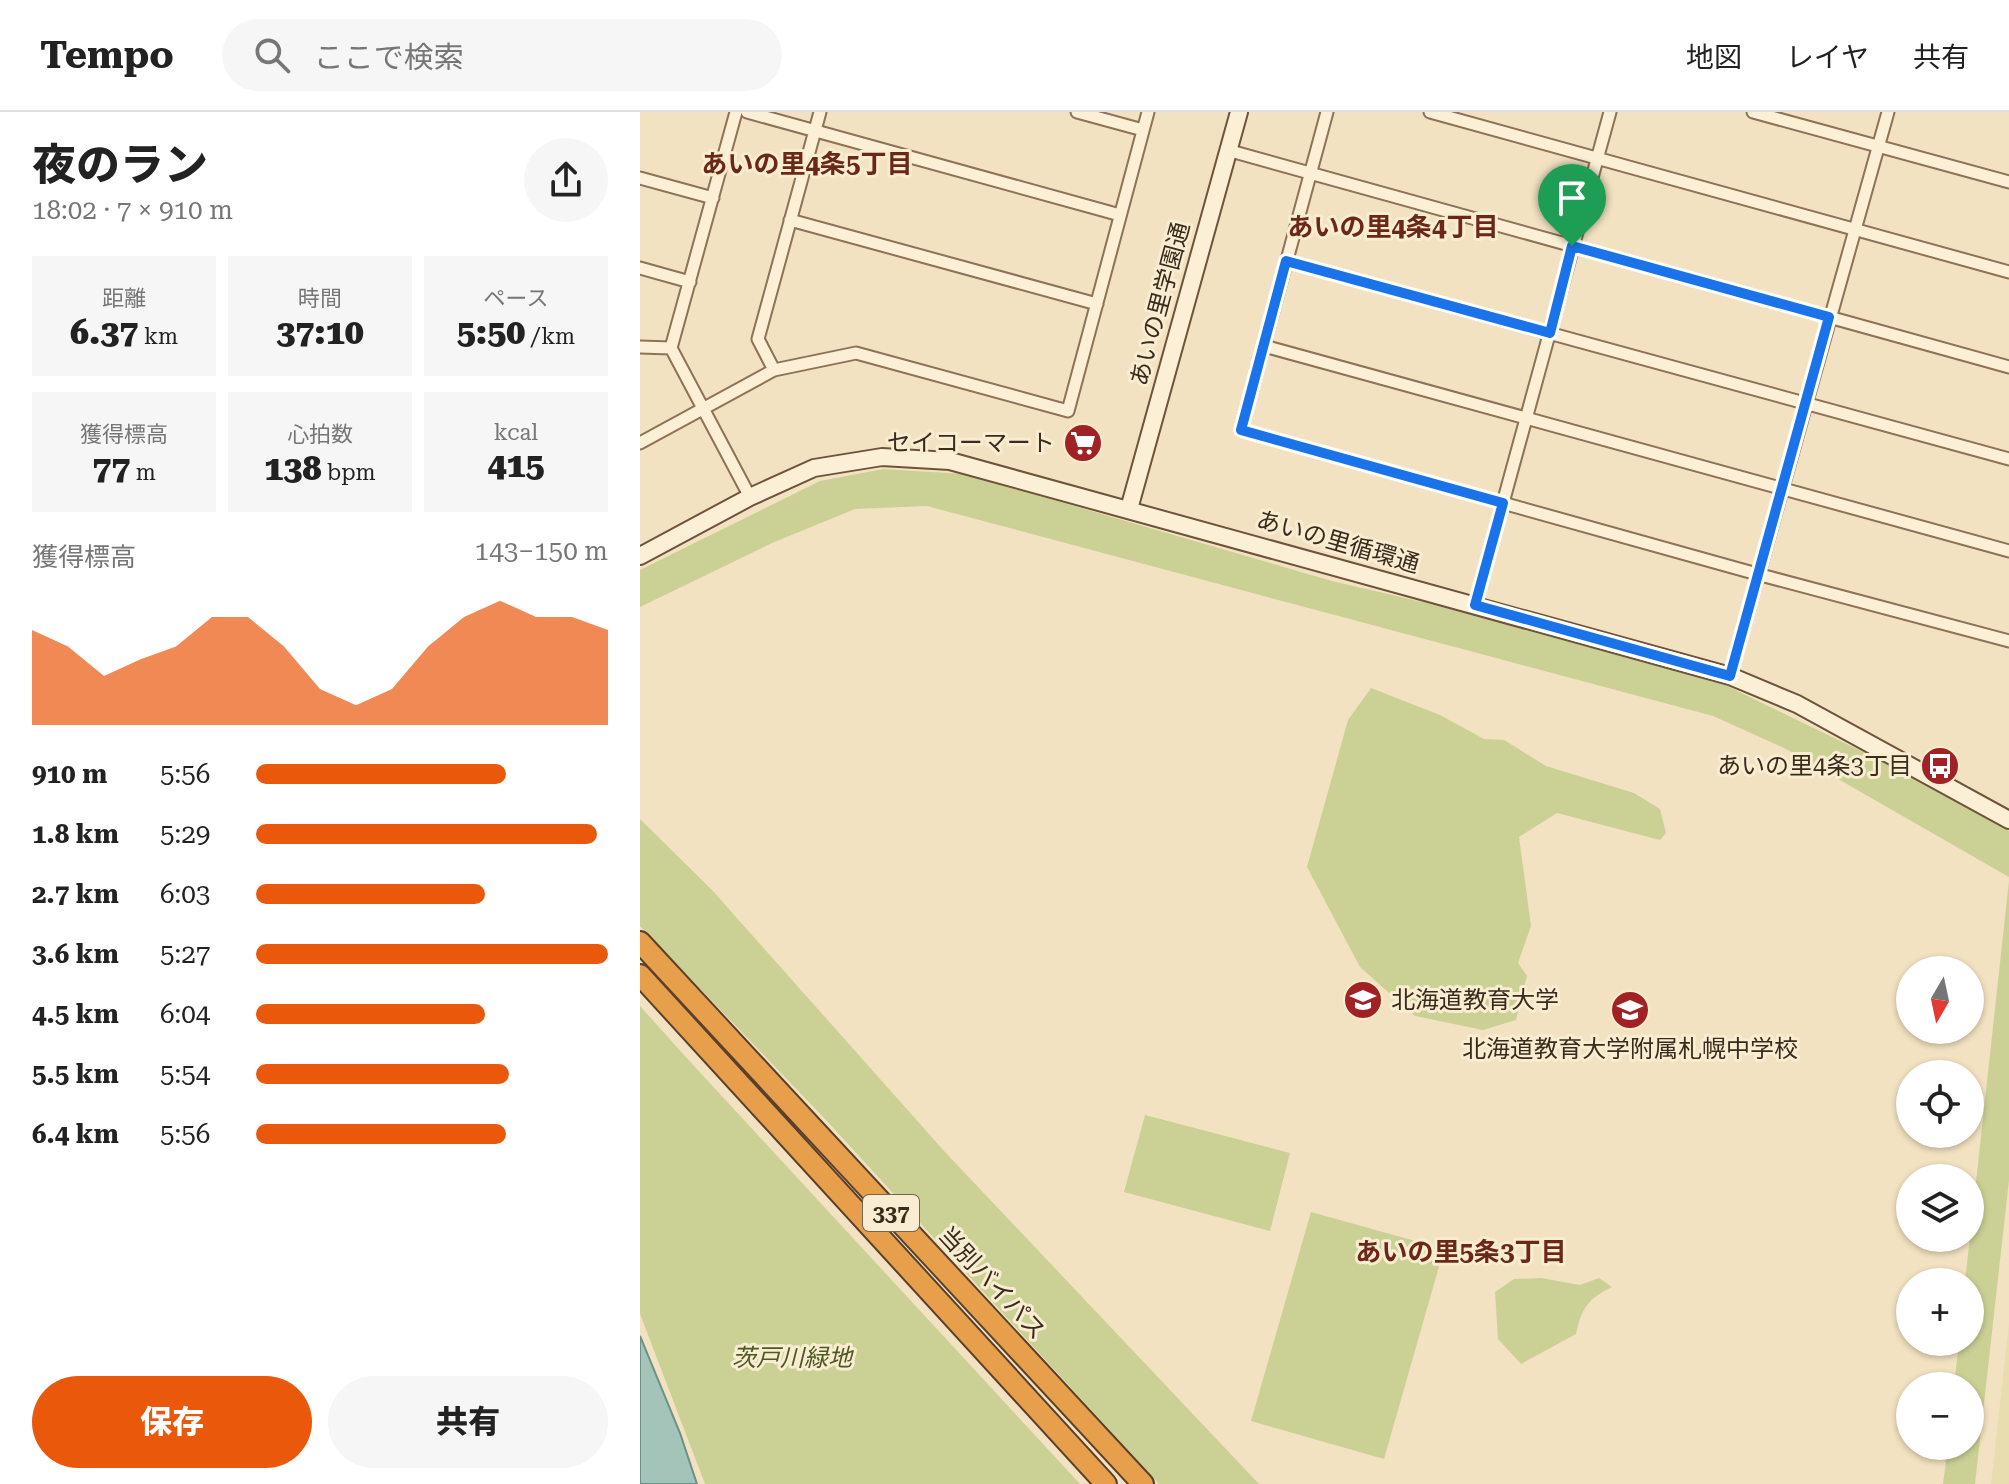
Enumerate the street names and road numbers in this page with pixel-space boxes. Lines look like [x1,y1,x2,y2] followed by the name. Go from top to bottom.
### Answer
[1125,219,1195,389] street label: あいの里学園通
[1253,505,1423,579] street label: あいの里循環通
[863,1195,919,1231] road number: 337
[933,1221,1051,1345] street label: 当別バイパス

